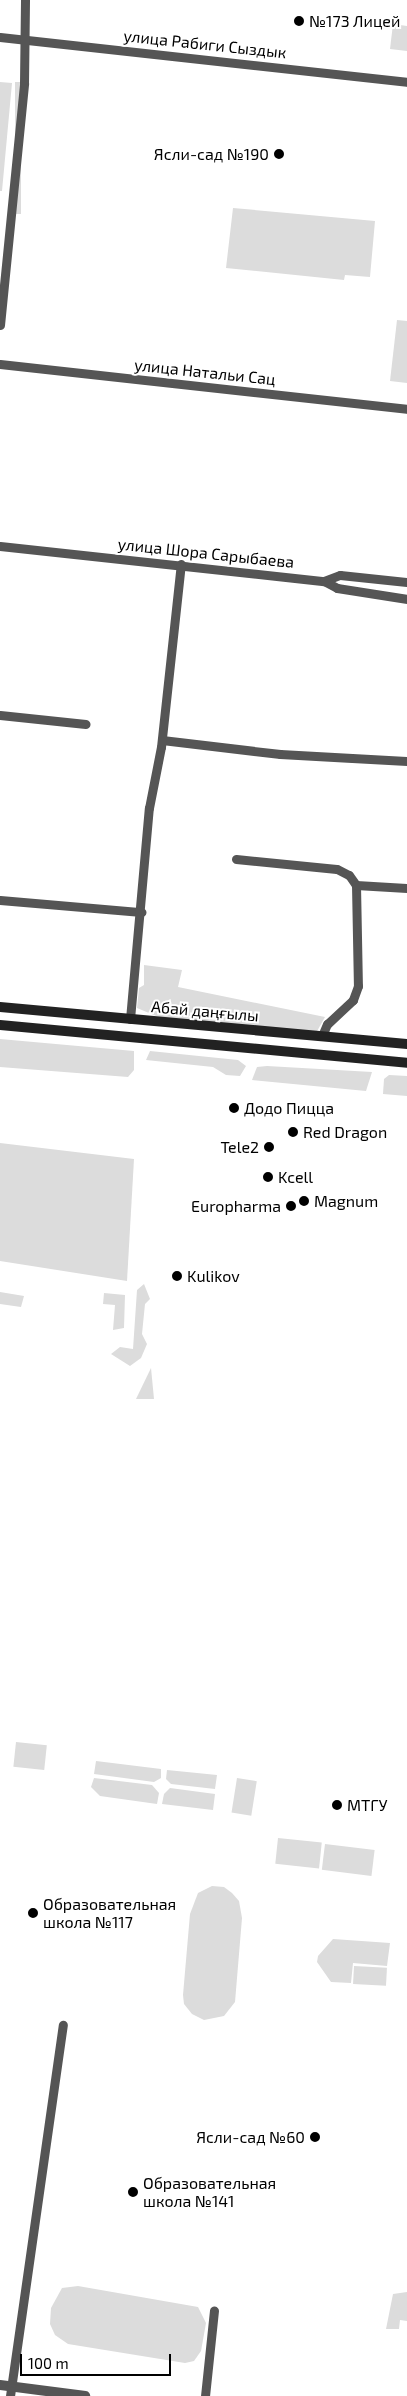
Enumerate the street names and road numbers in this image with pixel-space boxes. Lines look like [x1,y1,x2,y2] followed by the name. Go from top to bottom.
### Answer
[123,26,287,62] street label: улица Рабиги Сыздык
[133,355,277,389] street label: улица Натальи Сац
[117,534,295,572] street label: улица Шора Сарыбаева
[150,997,260,1025] street label: Абай даңғылы

